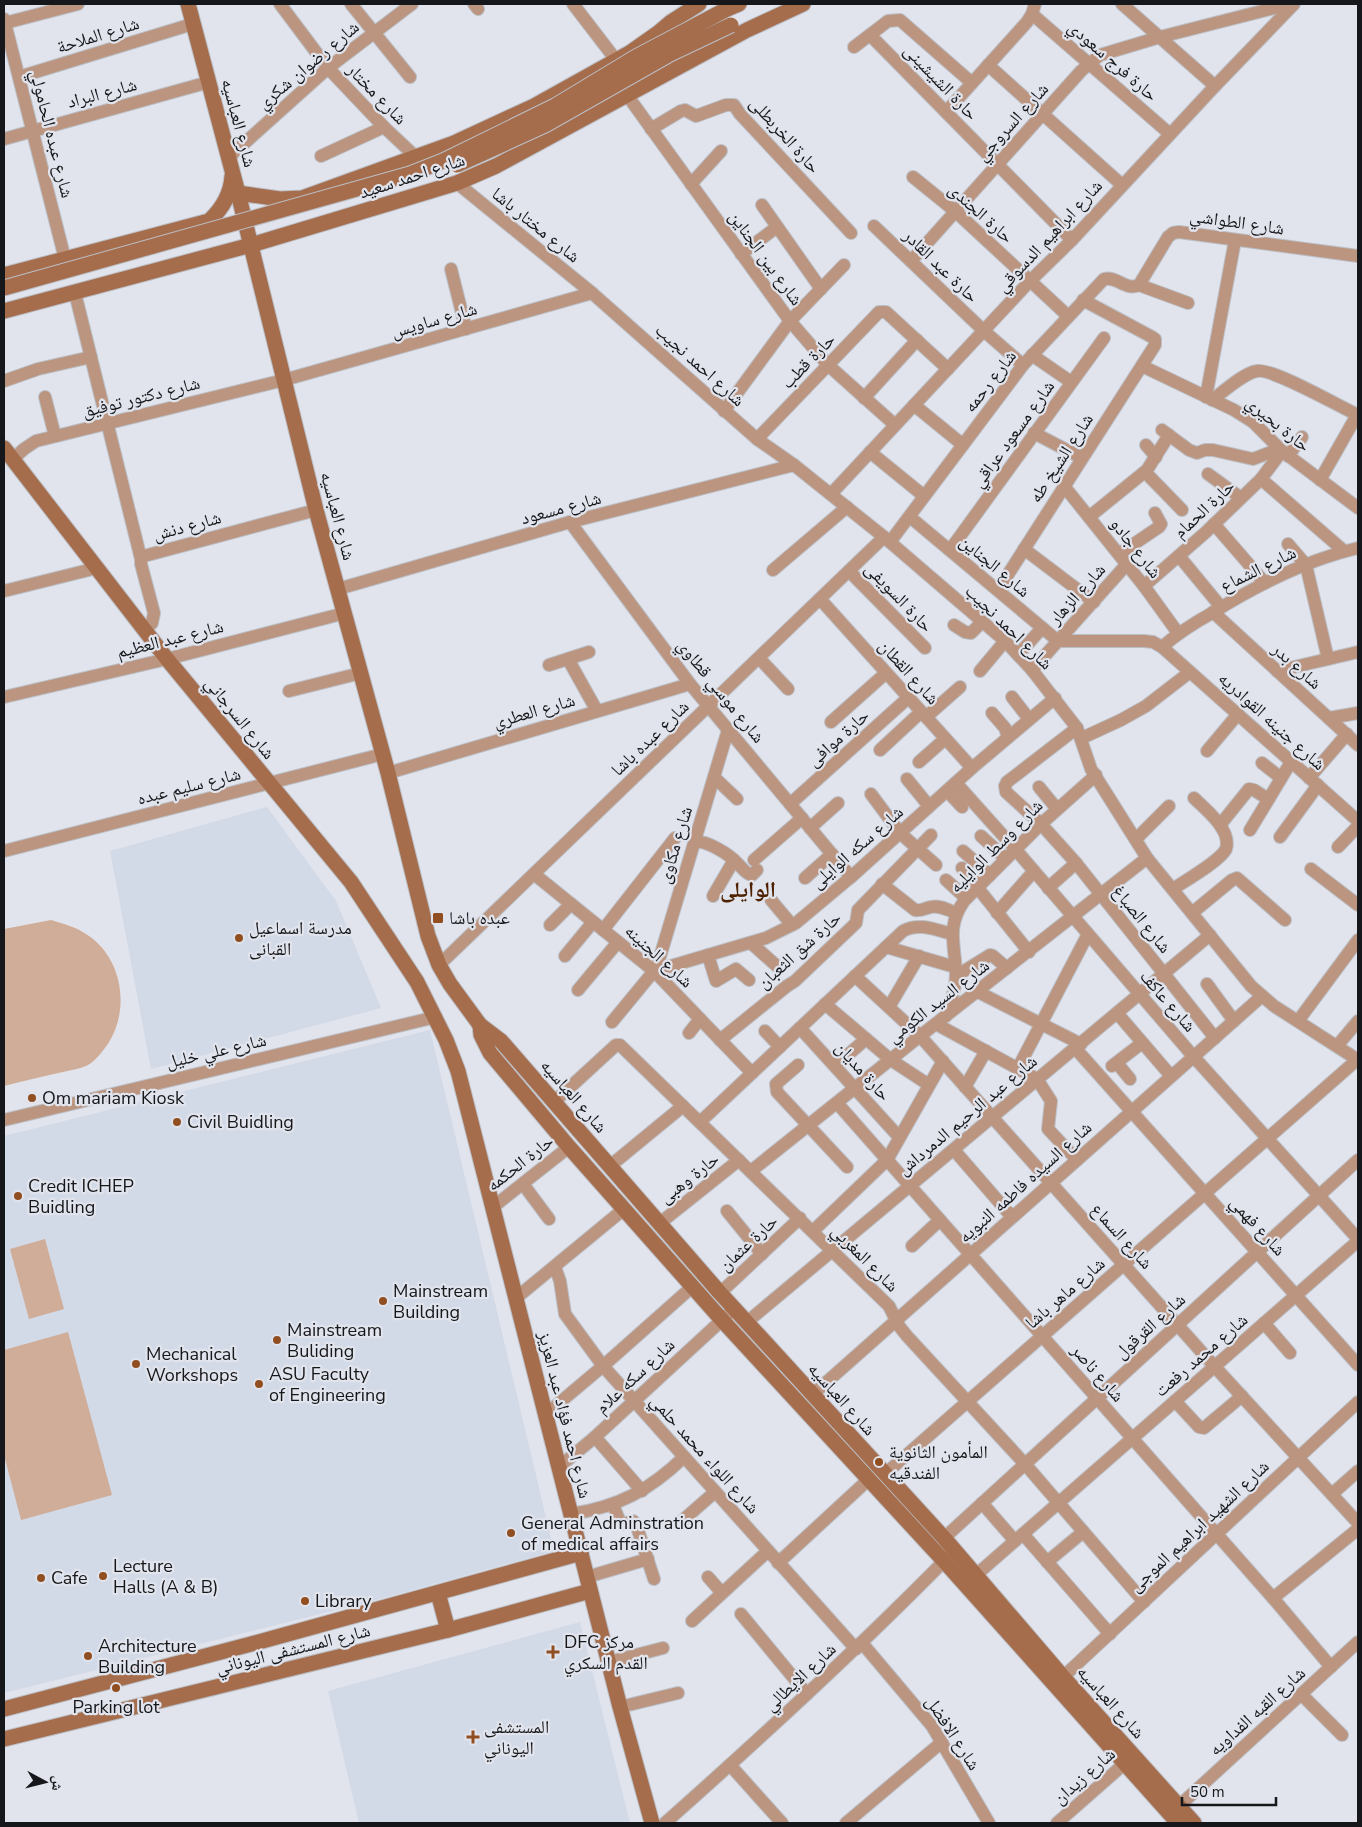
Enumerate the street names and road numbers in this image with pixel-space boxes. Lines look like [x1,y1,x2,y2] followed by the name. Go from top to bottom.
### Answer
[54,11,142,59] street label: شارع الملاحة
[252,15,366,117] street label: شارع رضوان شكري
[1061,15,1163,109] street label: حارة فرج سعودي
[899,39,983,125] street label: حارة الشيشينى
[341,57,412,130] street label: شارع مختار
[22,67,80,201] street label: شارع عبده الحامولي
[64,72,140,114] street label: شارع البراد
[216,76,262,170] street label: شارع العباسيه
[970,77,1056,168] street label: شارع السروجي
[744,92,826,178] street label: حارة الخربطلى
[356,148,468,204] street label: شارع احمد سعيد
[990,174,1110,299] street label: شارع ابراهيم الدسوقي
[943,177,1019,249] street label: حارة الجندى
[487,182,585,268] street label: شارع مختار باشا
[1188,203,1286,243] street label: شارع الطواشي
[723,206,809,310] street label: شارع بين الجناين
[897,223,984,308] street label: حارة عبد القادر
[388,296,480,344] street label: شارع ساويس
[650,318,750,412] street label: شارع احمد نجيب
[776,328,840,394] street label: حارة قطب
[958,345,1022,417] street label: شارع رحمه
[80,371,202,423] street label: شارع دكتور توفيق
[966,375,1062,494] street label: شارع مسعود عراقي
[1239,391,1315,459] street label: حارة بحيري
[1023,409,1099,507] street label: شارع الشيخ طه
[315,469,361,563] street label: شارع العباسيه
[1168,474,1240,544] street label: حارة الحمام
[518,486,604,530] street label: شارع مسعود
[150,505,224,547] street label: شارع دنش
[1105,513,1167,583] street label: شارع جادو
[955,529,1035,603] street label: شارع الجناين
[1216,540,1300,598] street label: شارع الشماع
[859,557,939,637] street label: حارة السويفى
[1042,558,1111,631] street label: شارع الزهار
[960,579,1058,675] street label: شارع احمد نجيب
[114,614,226,664] street label: شارع عبد العظيم
[670,634,770,750] street label: شارع موسي قطاوي
[873,634,945,710] street label: شارع القطان
[1266,637,1327,695] street label: شارع بدر
[1213,666,1331,776] street label: شارع جنينه القوادريه
[197,672,281,766] street label: شارع السرجاني
[490,688,578,737] street label: شارع العطري
[606,695,694,781] street label: شارع عبده باشا
[802,704,874,772] street label: حارة موافى
[135,762,243,810] street label: شارع سليم عبده
[944,794,1048,898] street label: شارع وسط الوايليه
[806,800,908,894] street label: شارع سكه الوايلى
[652,804,698,886] street label: شارع مكاوى
[1107,880,1177,958] street label: شارع الصباغ
[752,906,846,994] street label: حارة شق الثعبان
[620,919,698,993] street label: شارع الجنينه
[882,953,996,1051] street label: شارع السيد الكومي
[1134,965,1202,1037] street label: شارع عاكف
[163,1028,269,1077] street label: شارع علي خليل
[830,1036,896,1106] street label: حارة مديان
[892,1049,1042,1181] street label: شارع عبد الرحيم الدمرداش
[535,1054,613,1138] street label: شارع العباسيه
[953,1116,1097,1248] street label: شارع السيده فاطمه النبويه
[482,1129,558,1197] street label: حارة الحكمه
[654,1147,724,1209] street label: حارة وهبى
[1223,1191,1291,1263] street label: شارع فهمي
[1086,1198,1158,1274] street label: شارع السماع
[713,1209,783,1277] street label: حارة عثمان
[824,1219,904,1299] street label: شارع المغربي
[1020,1252,1110,1334] street label: شارع ماهر باشا
[1109,1288,1191,1364] street label: شارع القرقول
[1149,1308,1253,1402] street label: شارع محمد رفعت
[532,1328,597,1501] street label: شارع احمد فؤاد عبد العزيز
[590,1333,680,1419] street label: شارع سكه علام
[1065,1338,1130,1407] street label: شارع ناصر
[803,1357,881,1441] street label: شارع العباسيه
[643,1389,765,1521] street label: شارع اللواء محمد حلمي
[1124,1455,1274,1597] street label: شارع الشهيد ابراهيم الموجى
[213,1618,373,1682] street label: شارع المستشفى اليوناني
[759,1637,843,1719] street label: شارع الايطالي
[1072,1660,1150,1744] street label: شارع العباسيه
[1203,1661,1311,1761] street label: شارع القبه الفداويه
[920,1691,986,1775] street label: شارع الافضل
[1048,1742,1120,1810] street label: شارع زيدان

